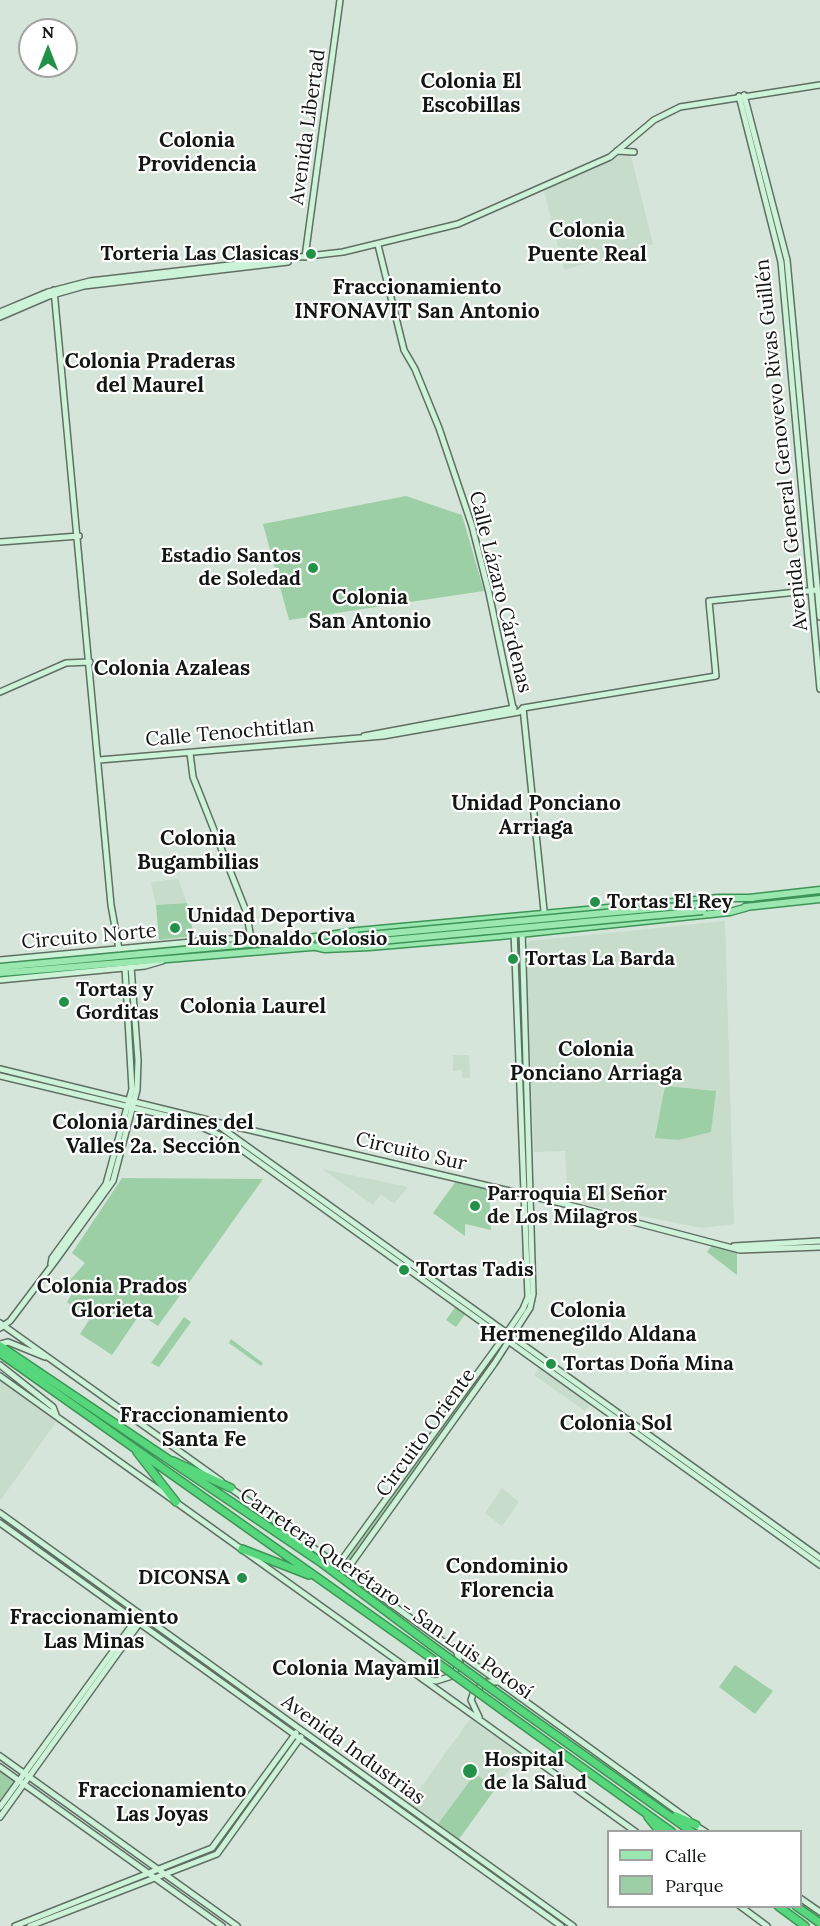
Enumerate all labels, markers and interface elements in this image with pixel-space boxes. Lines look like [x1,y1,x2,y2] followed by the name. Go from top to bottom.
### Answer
[18,18,78,78] north arrow
[42,22,54,42] text: N
[285,48,331,206] street label: Avenida Libertad
[420,69,522,119] district label: Colonia El Escobillas
[137,128,257,178] district label: Colonia Providencia
[527,218,647,268] district label: Colonia Puente Real
[100,242,299,266] place label: Torteria Las Clasicas
[304,247,318,261] marker: Torteria Las Clasicas
[751,258,813,632] street label: Avenida General Genovevo Rivas Guillén
[294,275,540,325] district label: Fraccionamiento INFONAVIT San Antonio
[65,349,235,399] district label: Colonia Praderas del Maurel
[463,489,537,695] street label: Calle Lázaro Cárdenas
[161,544,301,591] place label: Estadio Santos de Soledad
[306,561,320,575] marker: Estadio Santos de Soledad
[309,585,431,635] district label: Colonia San Antonio
[94,656,250,682] district label: Colonia Azaleas
[145,714,315,752] street label: Calle Tenochtitlan
[451,791,621,841] district label: Unidad Ponciano Arriaga
[137,826,259,876] district label: Colonia Bugambilias
[607,890,733,914] place label: Tortas El Rey
[588,895,602,909] marker: Tortas El Rey
[187,904,387,951] place label: Unidad Deportiva Luis Donaldo Colosio
[20,919,158,955] street label: Circuito Norte
[168,921,182,935] marker: Unidad Deportiva Luis Donaldo Colosio
[525,947,675,971] place label: Tortas La Barda
[506,952,520,966] marker: Tortas La Barda
[76,978,159,1025] place label: Tortas y Gorditas
[180,994,326,1020] district label: Colonia Laurel
[57,995,71,1009] marker: Tortas y Gorditas
[510,1037,682,1087] district label: Colonia Ponciano Arriaga
[52,1110,254,1160] district label: Colonia Jardines del Valles 2a. Sección
[353,1128,469,1176] street label: Circuito Sur
[487,1182,667,1229] place label: Parroquia El Señor de Los Milagros
[468,1199,482,1213] marker: Parroquia El Señor de Los Milagros
[416,1258,534,1282] place label: Tortas Tadis
[397,1263,411,1277] marker: Tortas Tadis
[37,1274,187,1324] district label: Colonia Prados Glorieta
[479,1298,697,1348] district label: Colonia Hermenegildo Aldana
[563,1352,734,1376] place label: Tortas Doña Mina
[544,1357,558,1371] marker: Tortas Doña Mina
[371,1364,481,1502] street label: Circuito Oriente
[120,1403,288,1453] district label: Fraccionamiento Santa Fe
[560,1411,672,1437] district label: Colonia Sol
[235,1483,537,1705] street label: Carretera Querétaro - San Luis Potosí
[446,1554,568,1604] district label: Condominio Florencia
[138,1566,230,1590] place label: DICONSA
[235,1571,249,1585] marker: DICONSA
[10,1605,178,1655] district label: Fraccionamiento Las Minas
[272,1656,440,1682] district label: Colonia Mayamil
[276,1690,430,1810] street label: Avenida Industrias
[484,1748,587,1795] place label: Hospital de la Salud
[461,1762,479,1780] marker: Hospital de la Salud
[78,1778,246,1828] district label: Fraccionamiento Las Joyas
[607,1830,802,1908] legend
[665,1844,706,1867] text: Calle
[665,1874,724,1897] text: Parque

